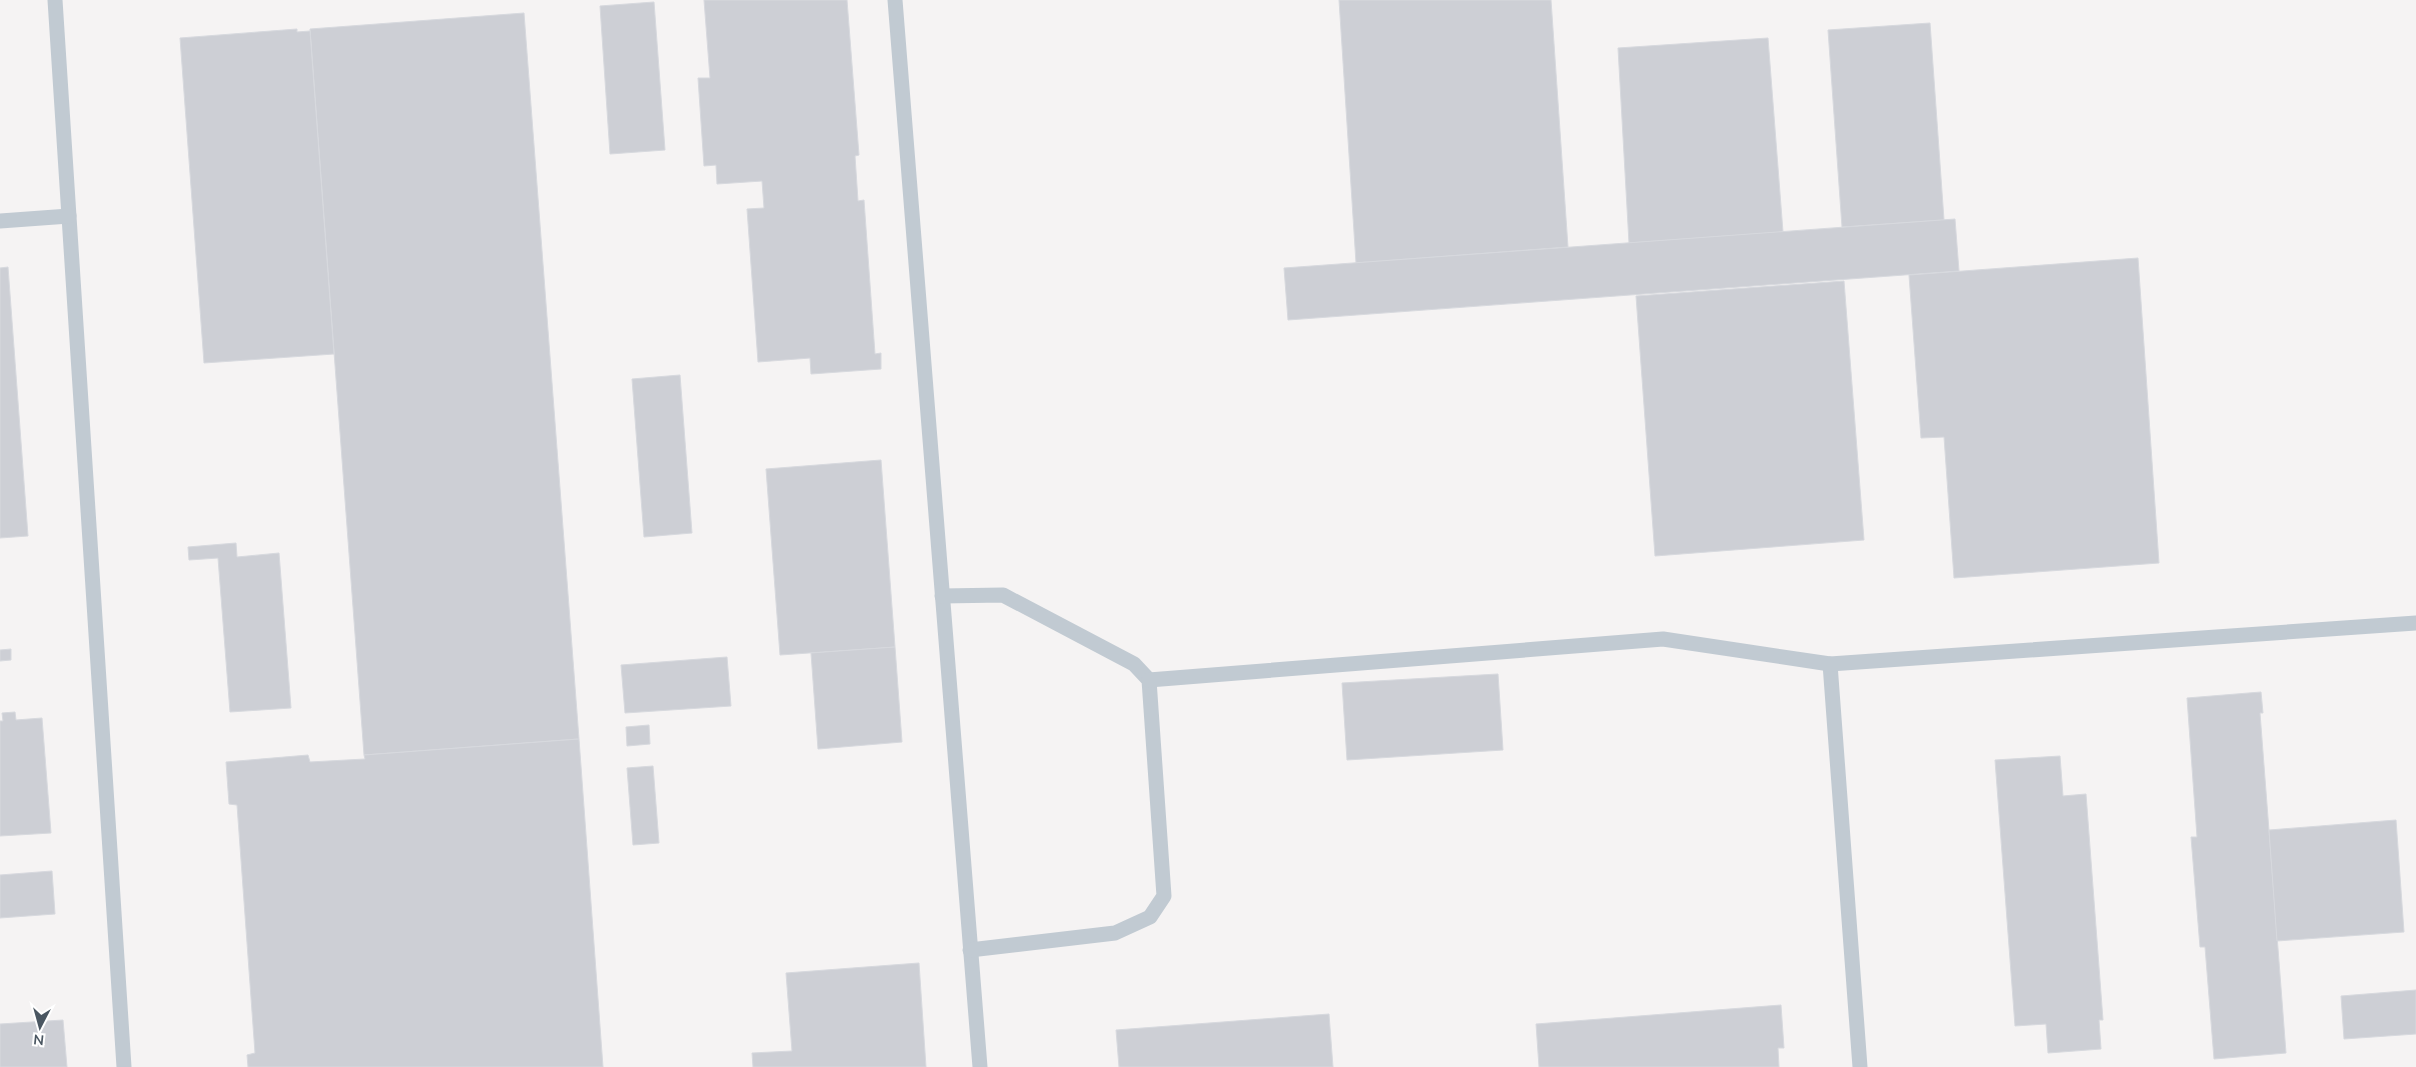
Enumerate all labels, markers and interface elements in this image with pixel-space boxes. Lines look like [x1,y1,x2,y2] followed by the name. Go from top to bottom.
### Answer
[15,1002,65,1052] north arrow
[32,1030,45,1049] text: N

